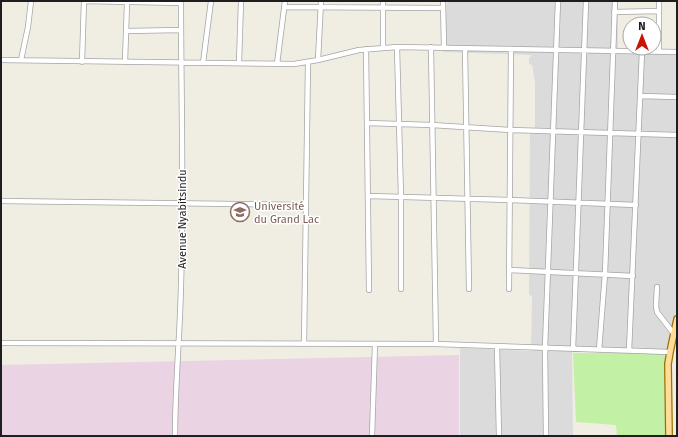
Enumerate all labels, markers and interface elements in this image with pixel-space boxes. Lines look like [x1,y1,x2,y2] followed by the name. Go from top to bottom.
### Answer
[622,16,662,56] north arrow
[638,20,646,33] text: N
[176,169,189,269] street label: Avenue Nyabitsindu
[254,200,319,226] place label: Université du Grand Lac
[229,201,251,223] school or university icon: Université du Grand Lac

